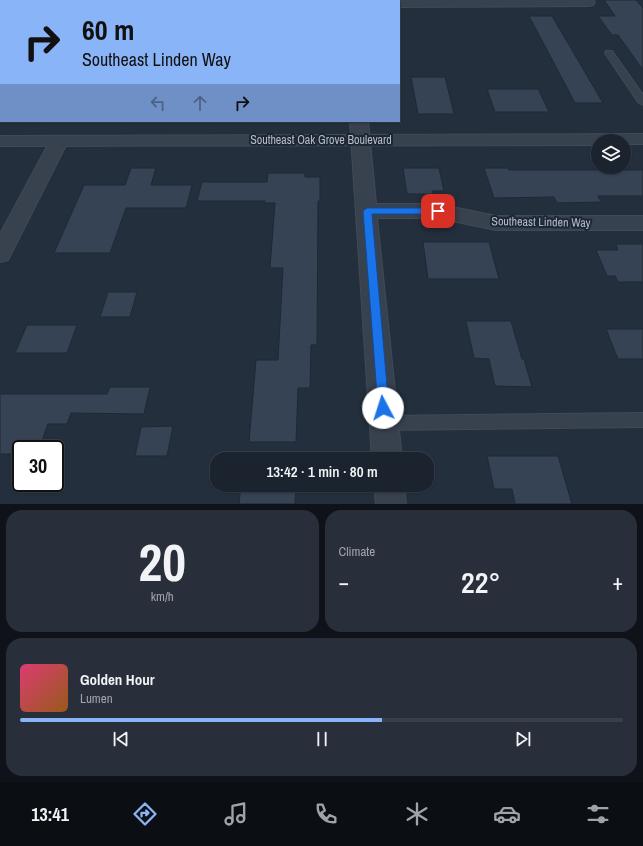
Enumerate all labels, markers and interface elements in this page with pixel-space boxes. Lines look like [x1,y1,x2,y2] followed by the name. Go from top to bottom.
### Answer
[82,11,134,49] text: 60 m
[16,16,68,68] icon: right
[82,47,231,72] text: Southeast Linden Way
[147,92,169,114] icon: left
[189,92,211,114] icon: ahead
[231,92,253,114] icon: right
[250,132,392,148] street label: Southeast Oak Grove Boulevard
[591,134,631,174] map controls
[591,134,631,174] button: layers
[421,194,455,228] pin
[427,200,449,222] icon: arrive
[491,213,591,231] street label: Southeast Linden Way
[362,387,404,429] position arrow
[12,440,64,492] speed limit sign: 30
[266,461,378,482] text: 13:42 · 1 min · 80 m
[139,527,186,597] text: 20
[339,543,375,560] text: Climate
[461,562,500,602] text: 22°
[339,567,349,597] text: −
[612,567,623,597] text: +
[151,588,174,605] text: km/h
[80,669,155,690] text: Golden Hour
[80,690,113,707] text: Lumen
[110,728,132,750] icon: previous
[311,728,333,750] icon: pause
[512,728,534,750] icon: next
[131,800,159,828] icon: directions
[222,800,250,828] icon: music
[312,800,340,828] icon: phone
[403,800,431,828] icon: climate
[493,800,521,828] icon: car
[584,800,612,828] icon: filters
[31,802,69,827] text: 13:41

